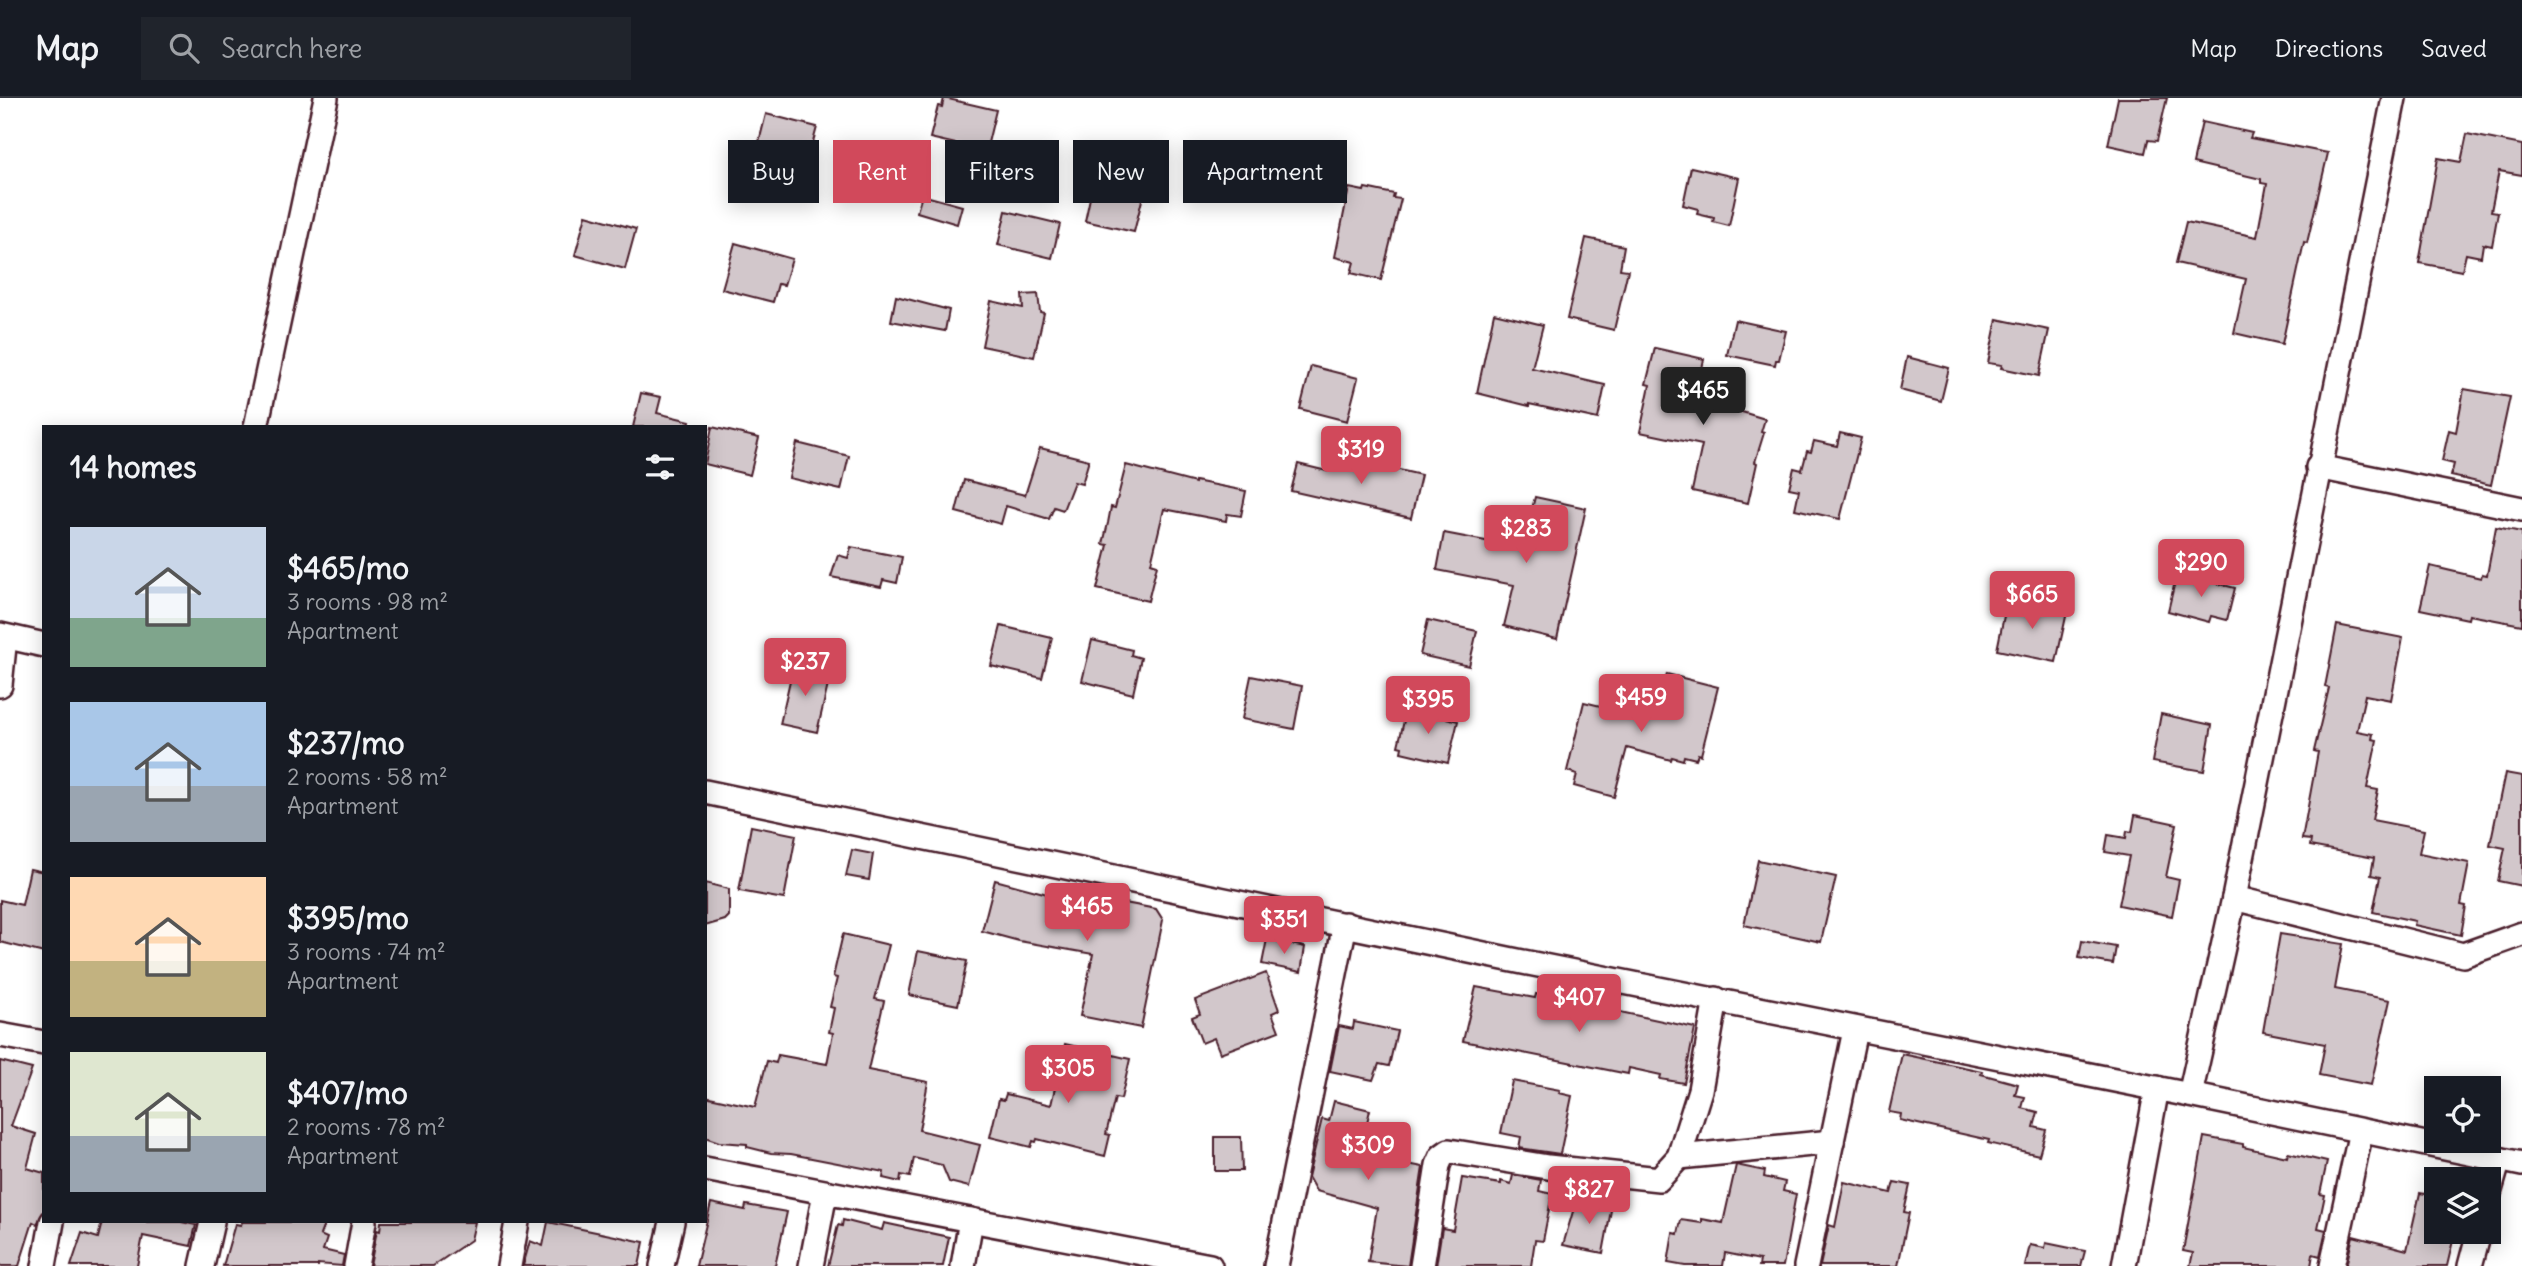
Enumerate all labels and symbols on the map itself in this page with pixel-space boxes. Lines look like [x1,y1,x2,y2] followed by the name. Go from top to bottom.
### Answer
[1662,368,1744,427] pin: $465
[1320,426,1402,486] pin: $319
[1485,505,1567,565] pin: $283
[2160,540,2242,599] pin: $290
[1991,572,2073,631] pin: $665
[764,638,846,698] pin: $237
[1600,674,1682,734] pin: $459
[1387,676,1469,736] pin: $395
[1046,884,1128,943] pin: $465
[1243,896,1325,956] pin: $351
[1538,974,1620,1034] pin: $407
[1027,1046,1109,1105] pin: $305
[1327,1122,1409,1182] pin: $309
[1548,1166,1630,1226] pin: $827

